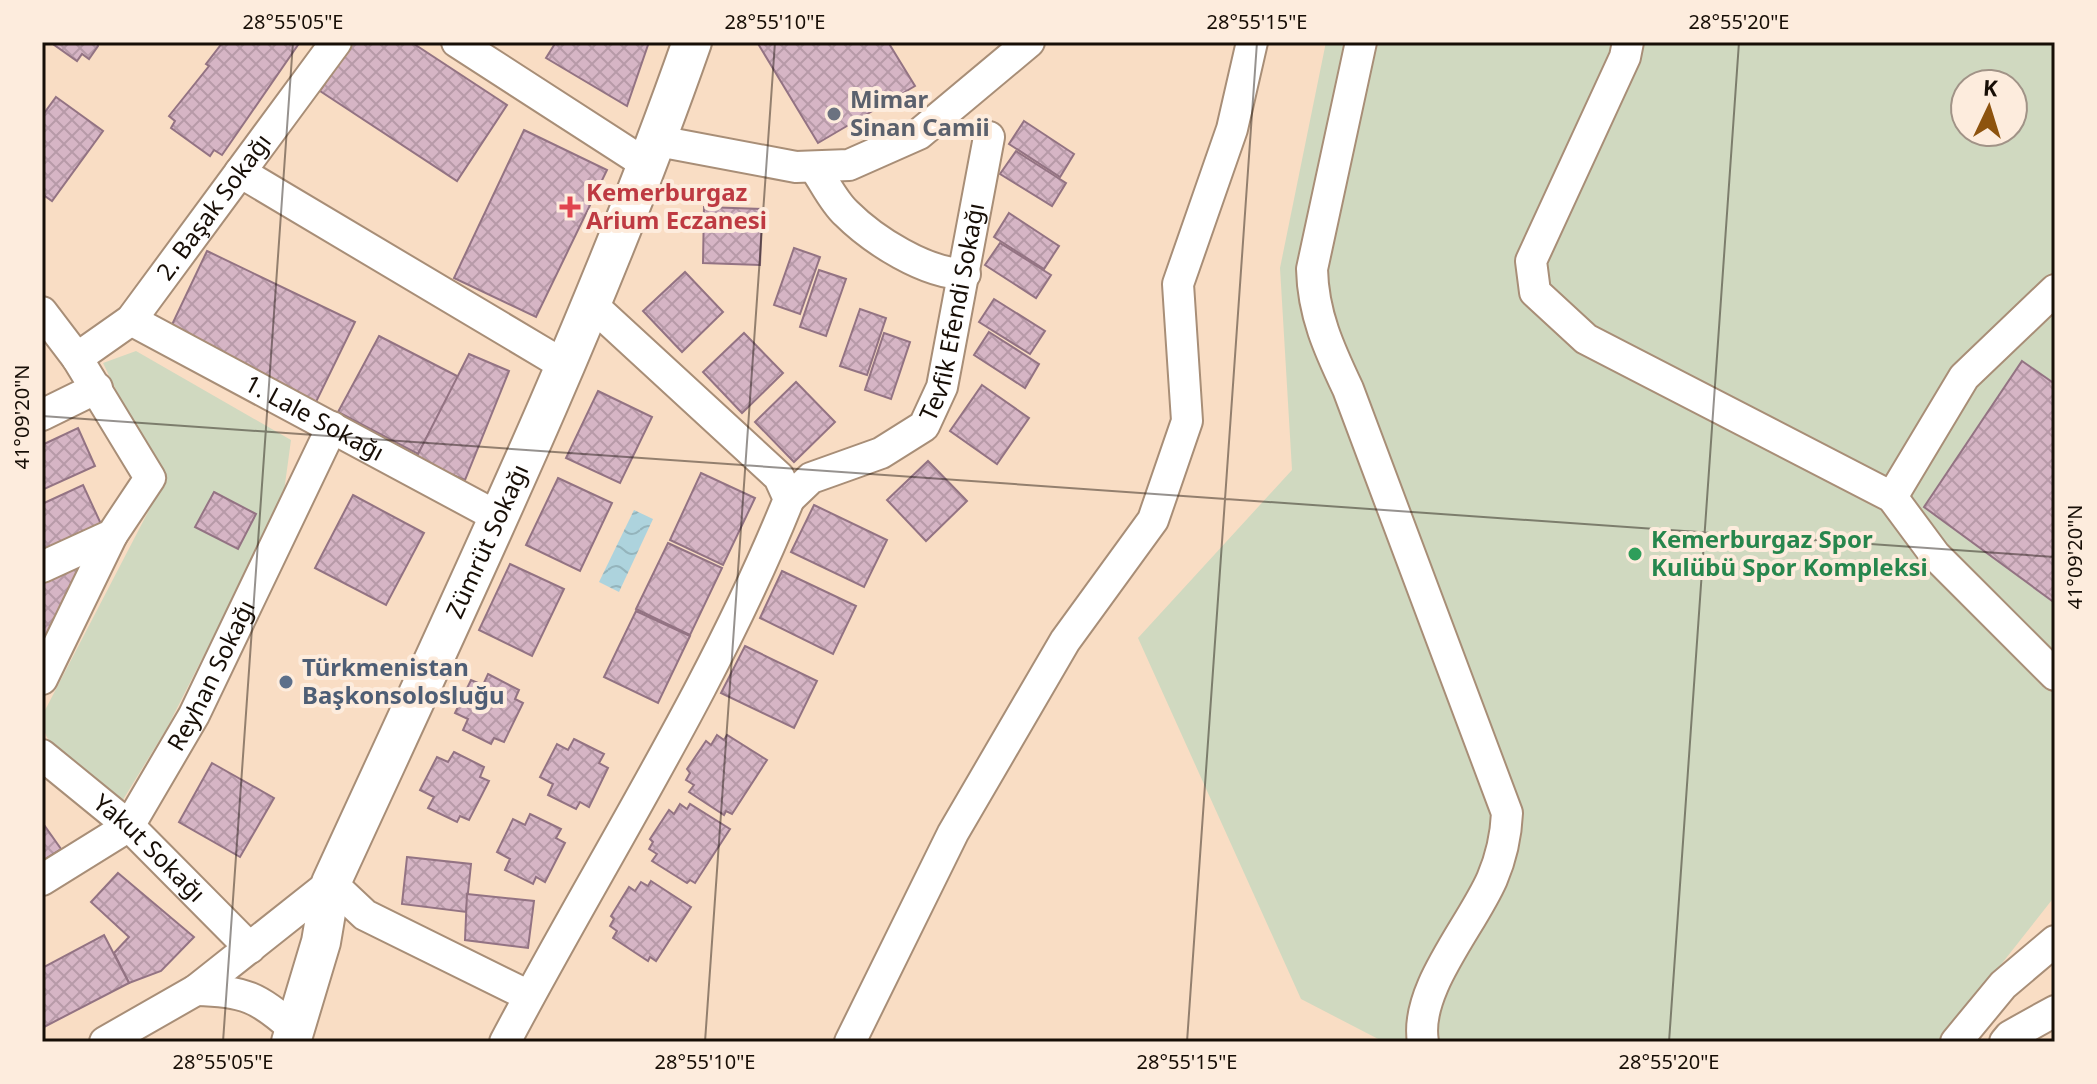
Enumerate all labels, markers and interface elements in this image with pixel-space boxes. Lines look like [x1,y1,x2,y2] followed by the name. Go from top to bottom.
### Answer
[243,8,343,35] text: 28°55'05"E
[725,8,825,35] text: 28°55'10"E
[1207,8,1307,35] text: 28°55'15"E
[1689,8,1789,35] text: 28°55'20"E
[1949,68,2029,148] north arrow
[1982,72,1999,103] text: K
[850,82,990,143] place label: Mimar Sinan Camii
[825,105,843,123] marker: Mimar Sinan Camii
[148,126,278,286] street label: 2. Başak Sokağı
[586,175,767,236] place label: Kemerburgaz Arium Eczanesi
[561,198,579,216] marker: Kemerburgaz Arium Eczanesi
[911,200,991,426] street label: Tevfik Efendi Sokağı
[8,364,35,470] text: 41°09'20"N
[240,366,390,468] street label: 1. Lale Sokağı
[437,459,535,623] street label: Zümrüt Sokağı
[2061,504,2088,610] text: 41°09'20"N
[1651,522,1928,583] place label: Kemerburgaz Spor Kulübü Spor Kompleksi
[1626,545,1644,563] marker: Kemerburgaz Spor Kulübü Spor Kompleksi
[159,594,262,757] street label: Reyhan Sokağı
[302,650,505,711] place label: Türkmenistan Başkonsolosluğu
[277,673,295,691] marker: Türkmenistan Başkonsolosluğu
[87,785,213,909] street label: Yakut Sokağı
[173,1048,273,1075] text: 28°55'05"E
[655,1048,755,1075] text: 28°55'10"E
[1137,1048,1237,1075] text: 28°55'15"E
[1619,1048,1719,1075] text: 28°55'20"E

